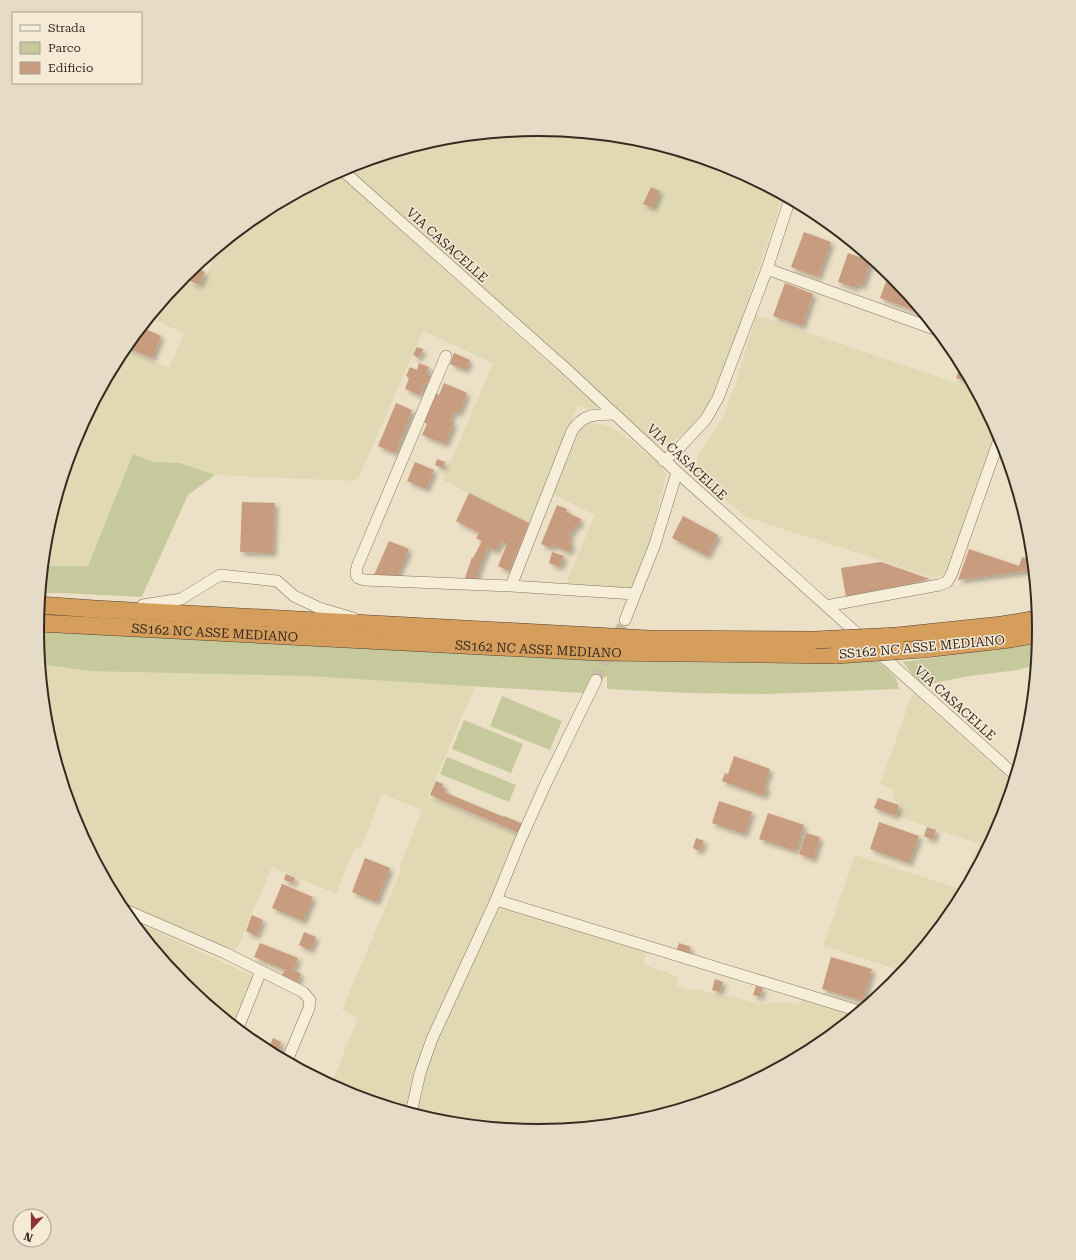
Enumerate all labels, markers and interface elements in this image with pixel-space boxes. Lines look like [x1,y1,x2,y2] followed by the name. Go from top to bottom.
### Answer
[12,12,142,84] legend
[48,21,86,35] text: Strada
[48,41,81,55] text: Parco
[48,61,93,75] text: Edificio
[403,205,491,285] street label: VIA CASACELLE
[644,421,730,503] street label: VIA CASACELLE
[131,620,298,644] street label: SS162 NC ASSE MEDIANO
[838,632,1006,662] street label: SS162 NC ASSE MEDIANO
[455,637,622,660] street label: SS162 NC ASSE MEDIANO
[911,663,999,743] street label: VIA CASACELLE
[12,1208,52,1248] north arrow
[22,1229,35,1244] text: N

